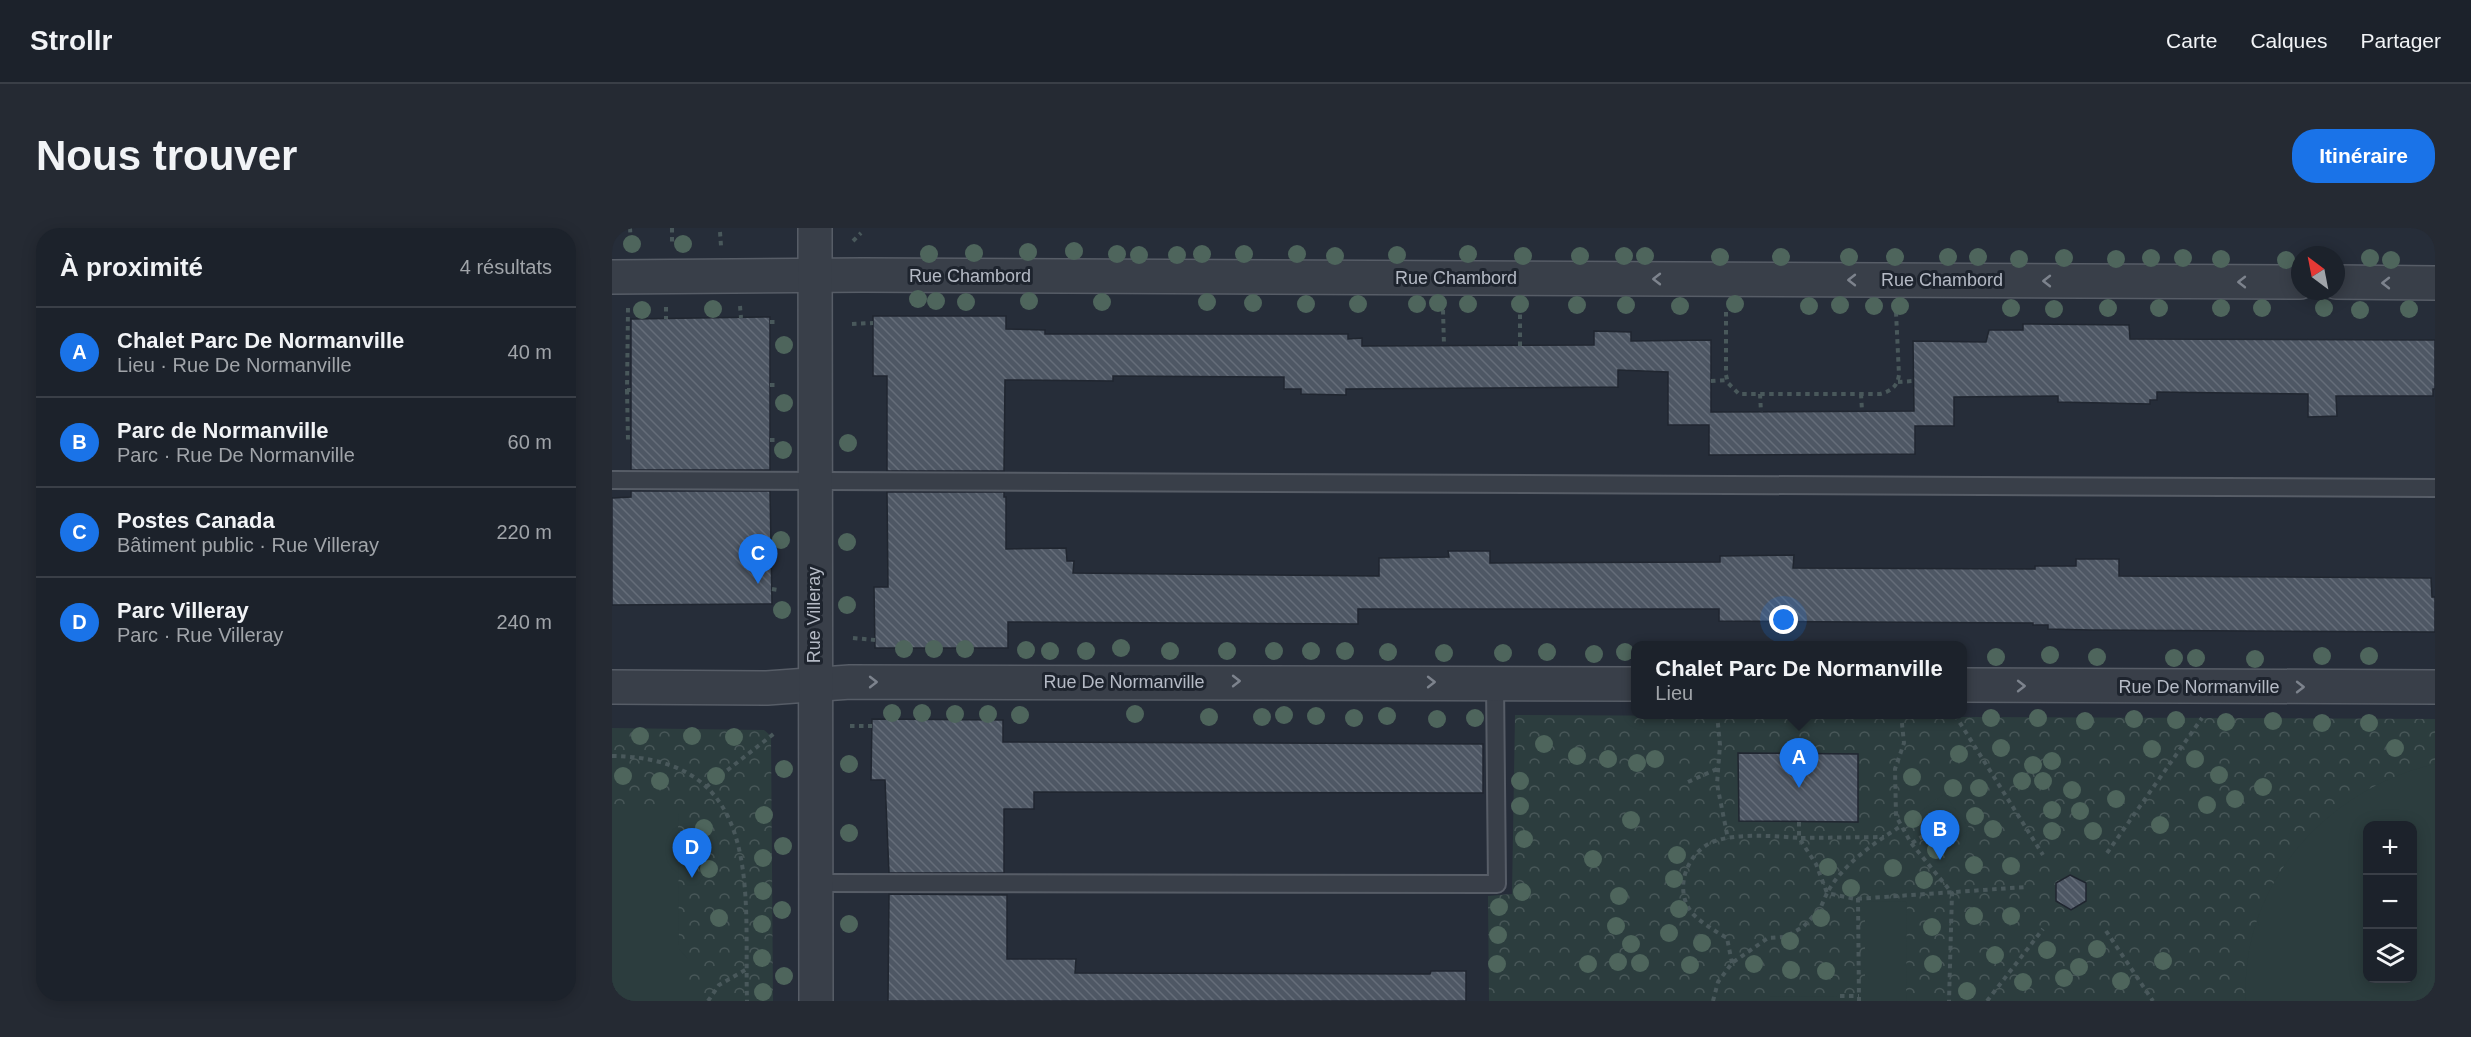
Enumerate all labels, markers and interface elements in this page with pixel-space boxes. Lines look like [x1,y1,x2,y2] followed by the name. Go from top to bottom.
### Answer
[30,25,112,56] text: Strollr
[2166,29,2217,52] text: Carte
[2250,29,2327,52] text: Calques
[2360,29,2441,52] text: Partager
[2292,129,2435,183] button: Itinéraire
[36,132,297,179] text: Nous trouver
[2291,246,2345,300] north arrow
[60,252,203,282] text: À proximité
[460,256,552,278] text: 4 résultats
[909,266,1031,286] street label: Rue Chambord
[1395,268,1517,288] street label: Rue Chambord
[1881,270,2003,290] street label: Rue Chambord
[1652,273,1661,285] one-way arrow
[1847,274,1856,286] one-way arrow
[2042,275,2051,287] one-way arrow
[2237,276,2246,288] one-way arrow
[2381,277,2390,289] one-way arrow
[117,328,404,353] text: Chalet Parc De Normanville
[72,341,87,363] text: A
[508,341,552,363] text: 40 m
[117,354,352,376] text: Lieu · Rue De Normanville
[117,418,329,443] text: Parc de Normanville
[72,431,87,453] text: B
[508,431,552,453] text: 60 m
[117,444,355,466] text: Parc · Rue De Normanville
[117,508,275,533] text: Postes Canada
[72,521,87,543] text: C
[496,521,552,543] text: 220 m
[117,534,379,556] text: Bâtiment public · Rue Villeray
[738,534,778,584] pin: C
[804,567,824,663] street label: Rue Villeray
[117,598,249,623] text: Parc Villeray
[1769,605,1798,634] your location
[72,611,87,633] text: D
[496,611,552,633] text: 240 m
[117,624,283,646] text: Parc · Rue Villeray
[1631,641,1967,719] popup
[1655,656,1943,681] text: Chalet Parc De Normanville
[1043,672,1205,692] street label: Rue De Normanville
[1231,675,1240,687] one-way arrow
[868,676,877,688] one-way arrow
[1426,676,1435,688] one-way arrow
[2118,677,2280,697] street label: Rue De Normanville
[2016,680,2025,692] one-way arrow
[2295,681,2304,693] one-way arrow
[1655,682,1693,704] text: Lieu
[1780,738,1818,788] pin: A
[1920,810,1960,860] pin: B
[2363,821,2417,983] map controls
[2363,821,2417,875] button: +
[672,828,712,878] pin: D
[2363,875,2417,929] button: −
[2363,929,2417,983] button: layers

